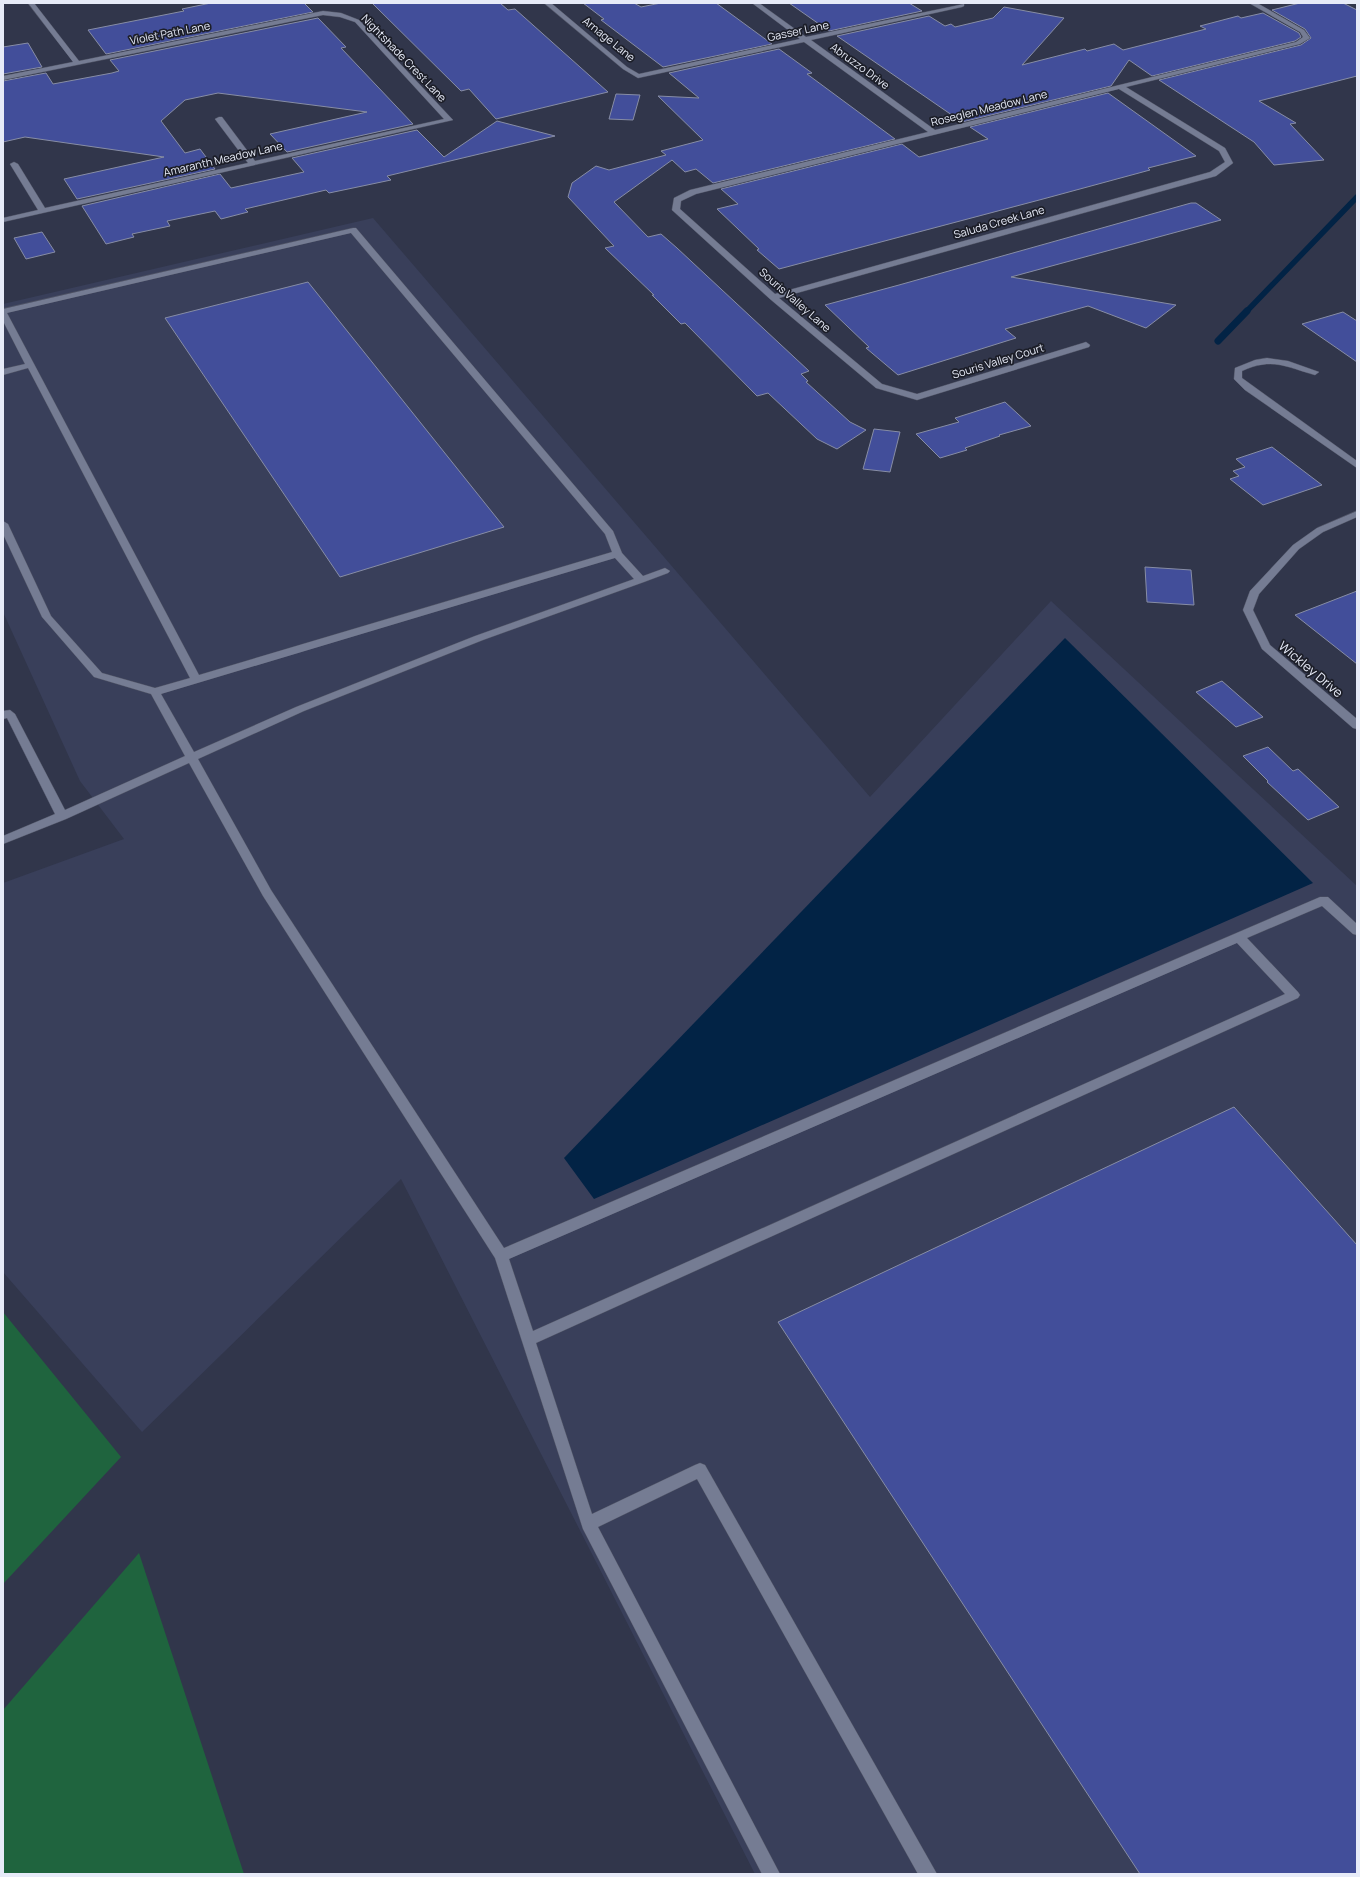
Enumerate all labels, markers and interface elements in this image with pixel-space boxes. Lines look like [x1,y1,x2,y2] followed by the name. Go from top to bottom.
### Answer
[359,11,451,105] street label: Nightshade Crest Lane
[580,13,639,65] street label: Arnage Lane
[129,17,212,48] street label: Violet Path Lane
[766,17,831,44] street label: Gasser Lane
[828,39,893,92] street label: Abruzzo Drive
[929,86,1049,129] street label: Roseglen Meadow Lane
[162,137,284,180] street label: Amaranth Meadow Lane
[952,201,1047,242] street label: Saluda Creek Lane
[756,264,835,335] street label: Souris Valley Lane
[950,339,1046,382] street label: Souris Valley Court
[1275,637,1347,702] street label: Wickley Drive

